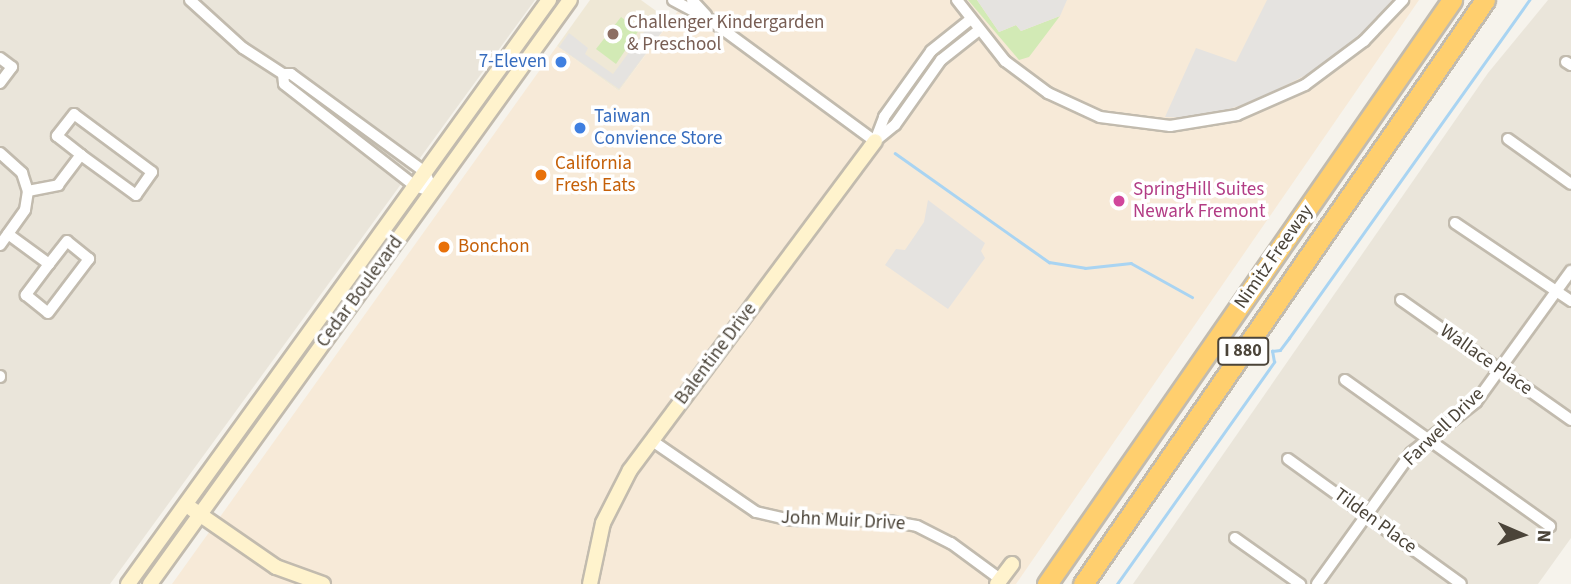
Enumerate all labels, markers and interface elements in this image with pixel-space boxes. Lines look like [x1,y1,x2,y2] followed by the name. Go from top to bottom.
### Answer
[627,12,824,56] place label: Challenger Kindergarden & Preschool
[605,26,621,42] marker: Challenger Kindergarden & Preschool
[479,51,547,73] place label: 7-Eleven
[553,54,569,70] marker: 7-Eleven
[594,106,722,150] place label: Taiwan Convience Store
[572,120,588,136] marker: Taiwan Convience Store
[555,153,635,197] place label: California Fresh Eats
[533,167,549,183] marker: California Fresh Eats
[1133,179,1265,223] place label: SpringHill Suites Newark Fremont
[1111,193,1127,209] marker: SpringHill Suites Newark Fremont
[1230,201,1318,313] street label: Nimitz Freeway
[312,232,408,352] street label: Cedar Boulevard
[458,236,530,258] place label: Bonchon
[436,239,452,255] marker: Bonchon
[670,299,762,409] street label: Balentine Drive
[1435,320,1537,400] street label: Wallace Place
[1217,337,1269,366] road number: I 880
[1399,383,1489,471] street label: Farwell Drive
[1329,483,1421,559] street label: Tilden Place
[1487,500,1557,570] north arrow
[780,506,906,536] street label: John Muir Drive
[1530,529,1557,543] text: N

